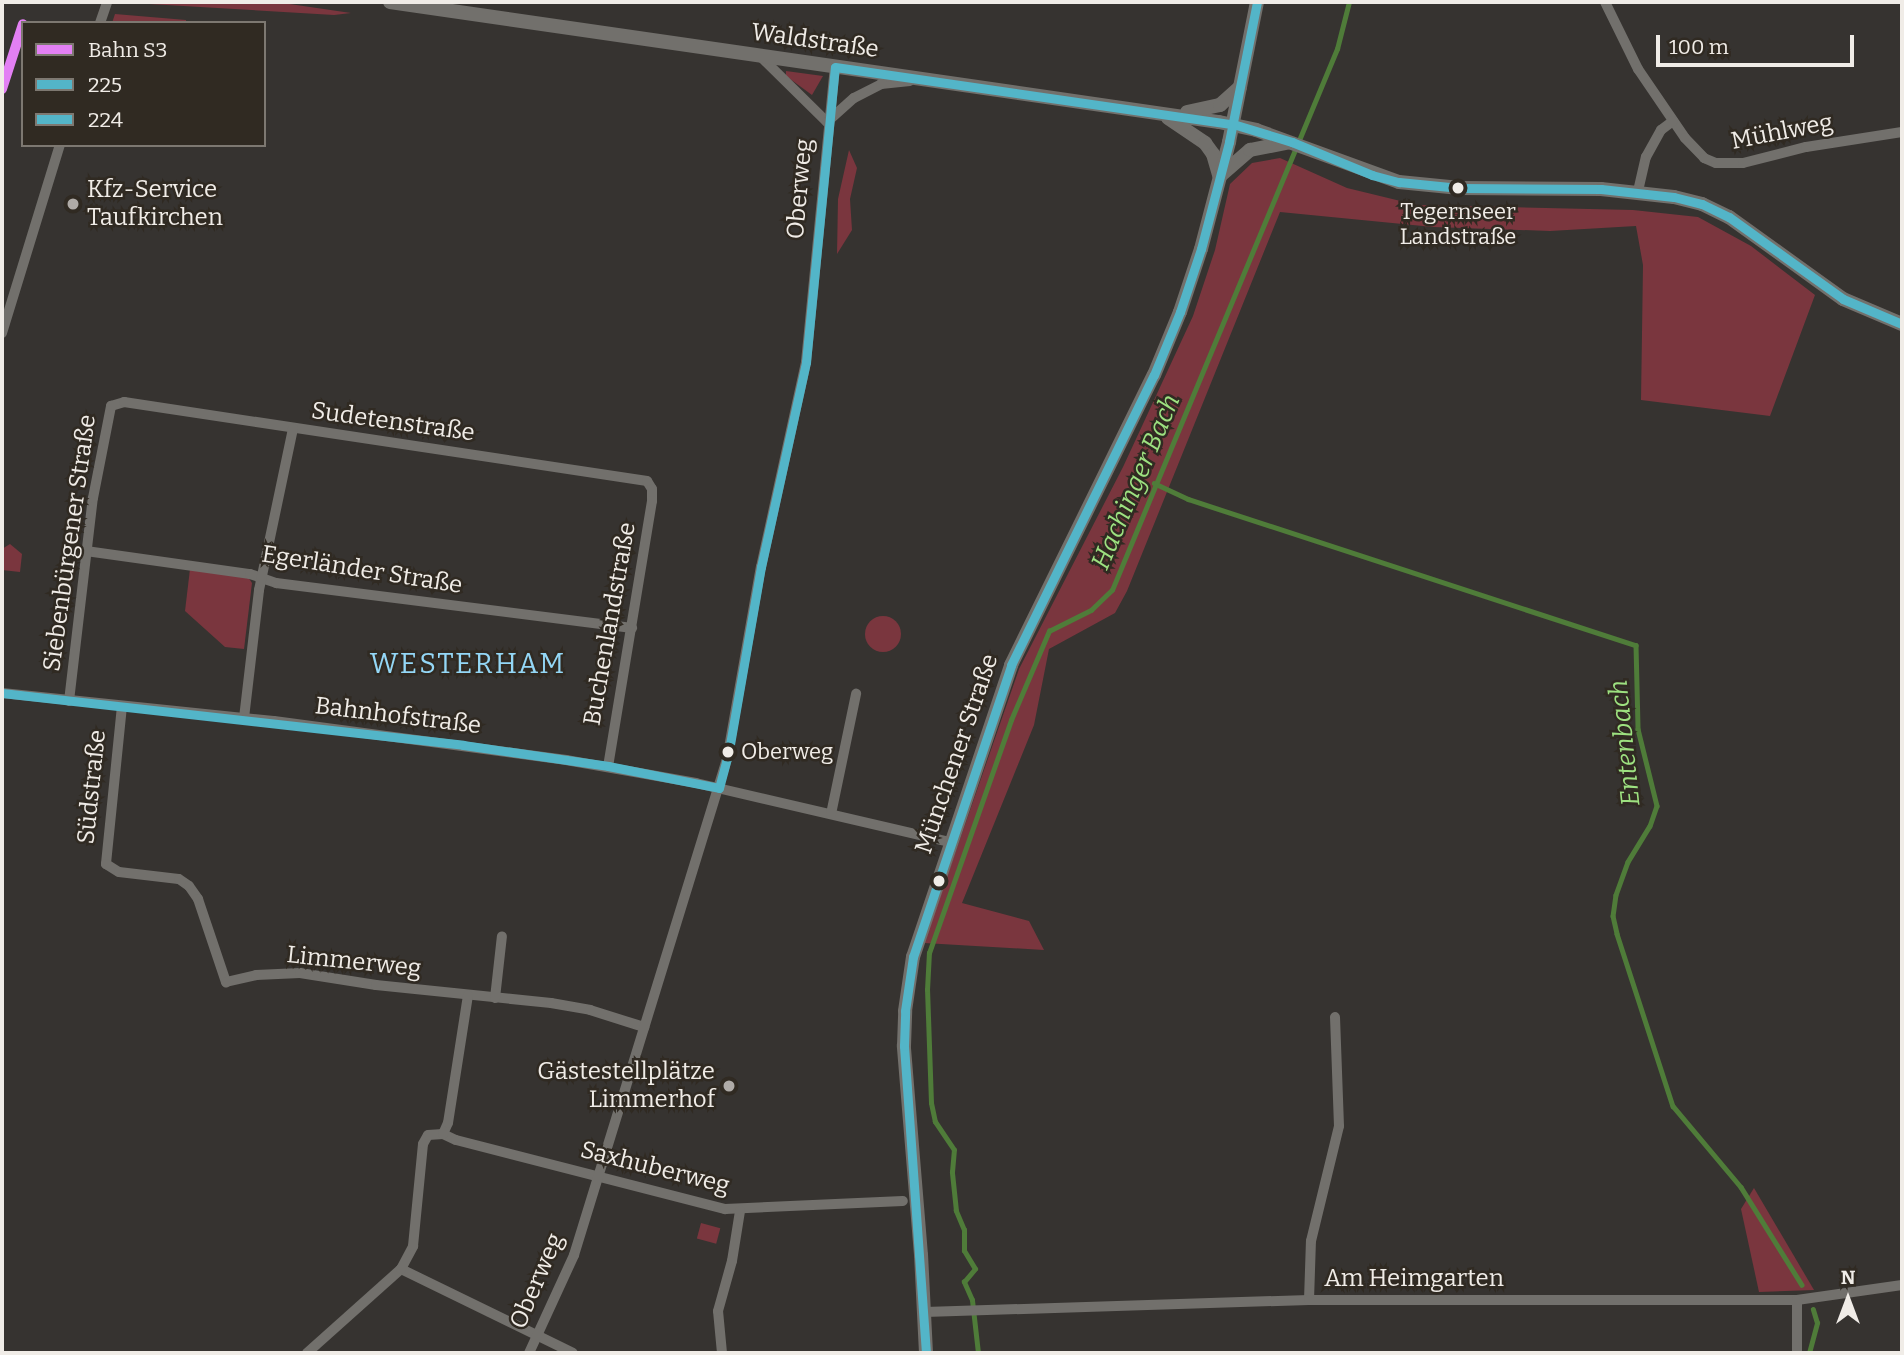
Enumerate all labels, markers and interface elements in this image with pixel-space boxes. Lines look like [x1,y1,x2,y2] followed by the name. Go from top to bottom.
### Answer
[749,18,881,64] street label: Waldstraße
[21,21,266,147] legend
[1659,21,1857,65] scale bar
[1669,34,1729,60] text: 100 m
[88,37,168,63] text: Bahn S3
[88,72,122,98] text: 225
[88,107,123,133] text: 224
[1729,108,1835,156] street label: Mühlweg
[781,138,819,240] street label: Oberweg
[87,176,223,232] place label: Kfz-Service Taufkirchen
[1451,181,1465,195] marker: Tegernseer Landstraße
[65,196,81,212] marker: Kfz-Service Taufkirchen
[1400,198,1516,249] place label: Tegernseer Landstraße
[1085,390,1187,574] water label: Hachinger Bach
[310,396,476,448] street label: Sudetenstraße
[38,413,102,673] street label: Siebenbürgener Straße
[578,520,642,728] street label: Buchenlandstraße
[260,540,464,600] street label: Egerländer Straße
[371,647,565,681] district label: WESTERHAM
[909,650,1005,858] street label: Münchener Straße
[1603,679,1647,807] water label: Entenbach
[313,692,483,740] street label: Bahnhofstraße
[72,728,112,846] street label: Südstraße
[741,739,833,765] place label: Oberweg
[721,745,735,759] marker: Oberweg
[932,874,946,888] unlabelled marker
[285,941,423,983] street label: Limmerweg
[537,1058,715,1114] place label: Gästestellplätze Limmerhof
[721,1078,737,1094] marker: Gästestellplätze Limmerhof
[577,1136,733,1200] street label: Saxhuberweg
[504,1229,570,1333] street label: Oberweg
[1813,1264,1883,1334] north arrow
[1324,1265,1504,1293] street label: Am Heimgarten
[1841,1266,1855,1289] text: N

